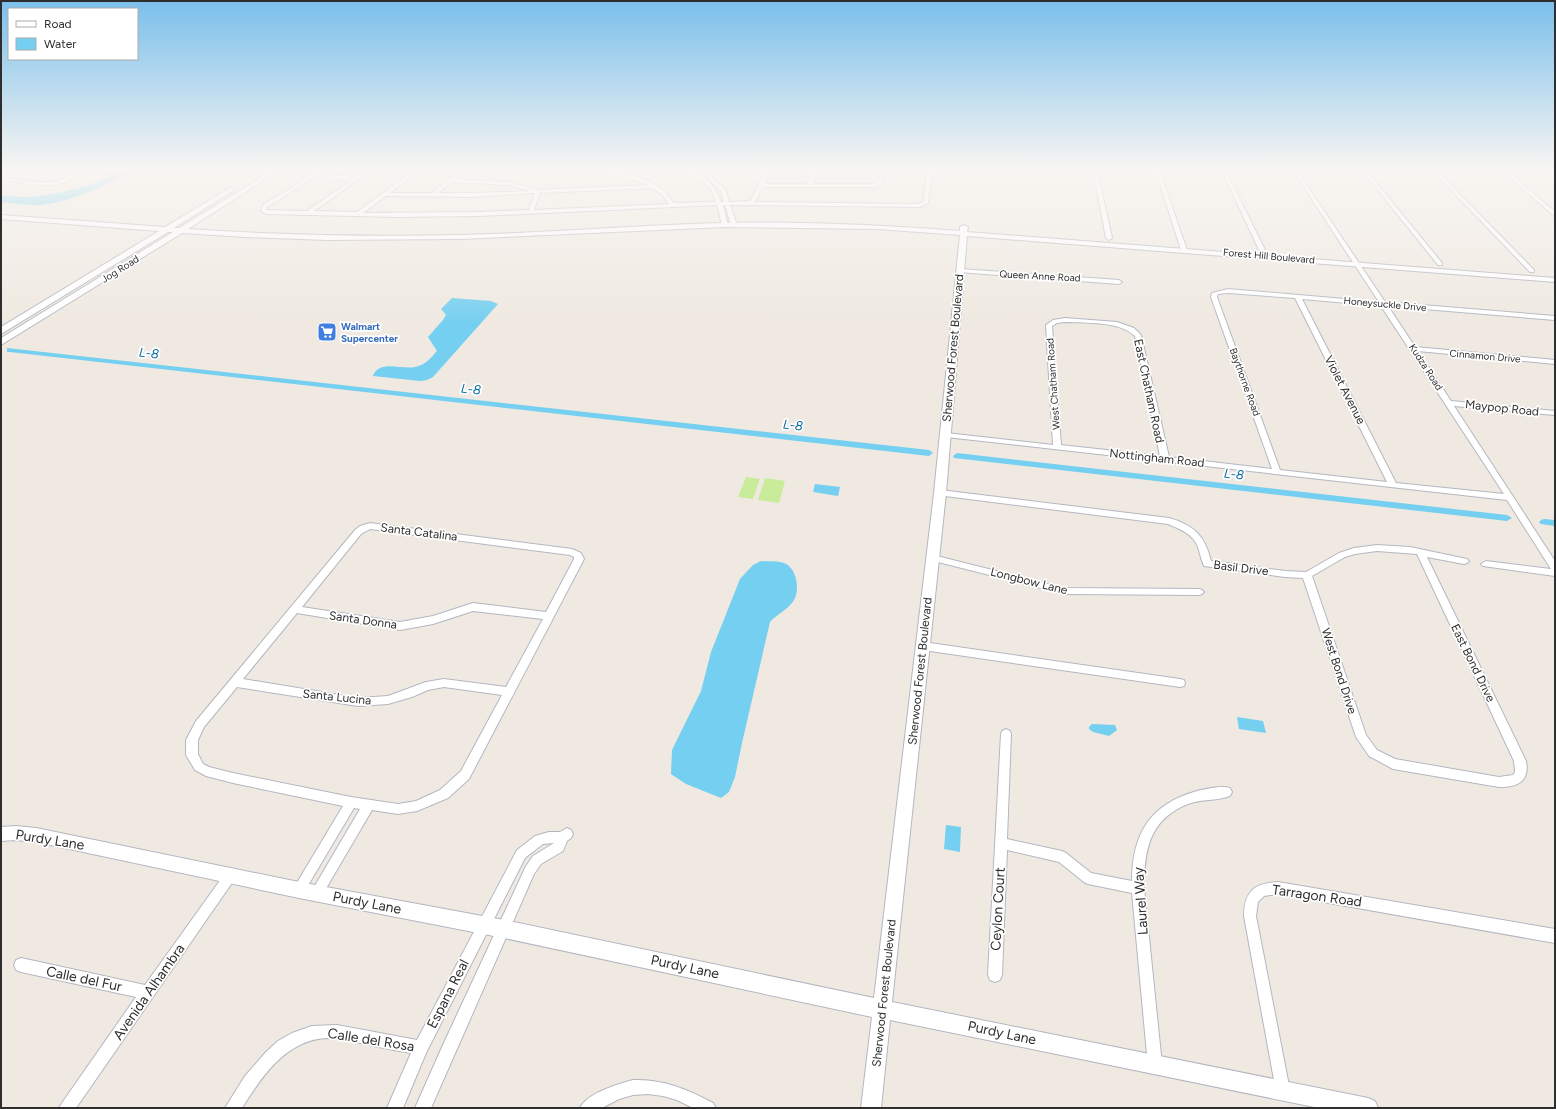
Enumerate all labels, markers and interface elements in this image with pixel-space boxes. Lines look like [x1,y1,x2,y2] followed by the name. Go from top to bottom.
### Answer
[8,8,138,60] legend
[44,17,72,31] text: Road
[44,37,76,51] text: Water
[1223,246,1316,266] street label: Forest Hill Boulevard
[99,252,142,286] street label: Jog Road
[999,267,1081,285] street label: Queen Anne Road
[940,274,966,422] street label: Sherwood Forest Boulevard
[1343,294,1428,314] street label: Honeysuckle Drive
[341,320,398,345] place label: Walmart Supercenter
[316,321,338,343] supermarket icon: Walmart Supercenter
[1043,338,1063,430] street label: West Chatham Road
[1131,338,1167,444] street label: East Chatham Road
[1406,341,1446,393] street label: Kudza Road
[138,344,160,362] water label: L-8
[1227,346,1263,418] street label: Baythorne Road
[1449,346,1522,366] street label: Cinnamon Drive
[1322,353,1369,427] street label: Violet Avenue
[460,380,482,398] water label: L-8
[1464,397,1540,419] street label: Maypop Road
[782,416,804,434] water label: L-8
[1109,446,1205,470] street label: Nottingham Road
[1223,465,1245,483] water label: L-8
[380,520,458,544] street label: Santa Catalina
[1213,558,1270,578] street label: Basil Drive
[989,565,1069,597] street label: Longbow Lane
[905,597,935,745] street label: Sherwood Forest Boulevard
[328,608,398,632] street label: Santa Donna
[1448,622,1498,705] street label: East Bond Drive
[1319,626,1360,716] street label: West Bond Drive
[302,686,372,708] street label: Santa Lucina
[14,826,86,854] street label: Purdy Lane
[1130,866,1152,936] street label: Laurel Way
[987,867,1009,951] street label: Ceylon Court
[1271,881,1363,911] street label: Tarragon Road
[331,888,403,918] street label: Purdy Lane
[869,919,899,1067] street label: Sherwood Forest Boulevard
[110,941,188,1043] street label: Avenida Alhambra
[649,951,721,983] street label: Purdy Lane
[423,957,473,1031] street label: Espana Real
[45,963,124,995] street label: Calle del Fur
[966,1017,1038,1049] street label: Purdy Lane
[326,1025,416,1055] street label: Calle del Rosa

